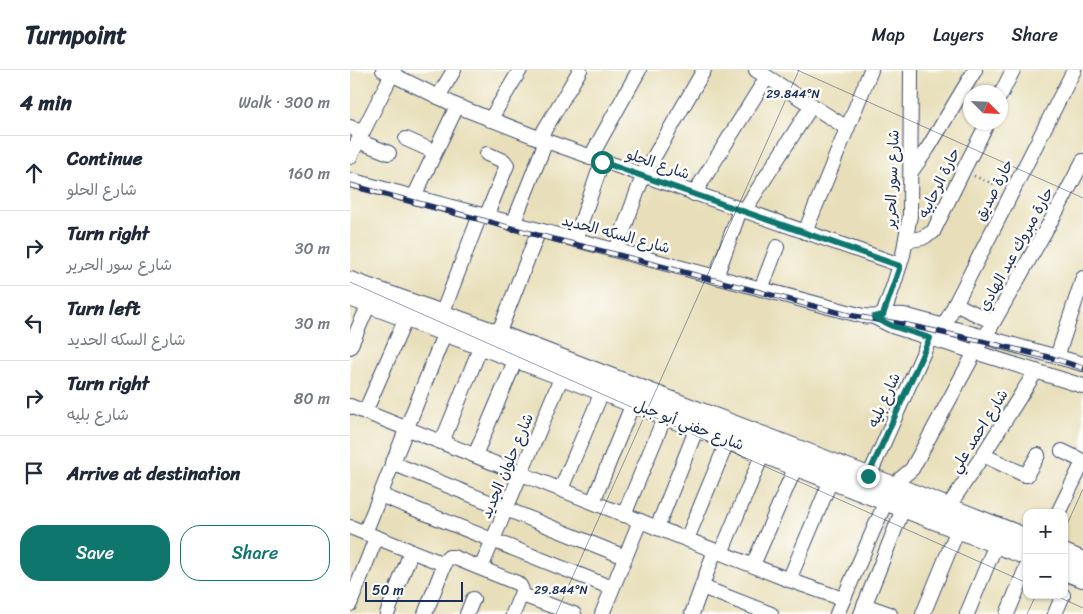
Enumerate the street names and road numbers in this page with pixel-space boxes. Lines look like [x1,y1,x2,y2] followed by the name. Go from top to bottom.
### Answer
[877,129,907,231] street label: شارع سور الحرير
[622,141,693,187] street label: شارع الحلو
[911,143,967,223] street label: حارة الرحابيه
[967,154,1021,226] street label: حارة صديق
[971,182,1061,316] street label: حارة مبروك عبد الهادي
[559,207,673,261] street label: شارع السكه الحديد
[860,368,908,432] street label: شارع بليه
[943,384,1015,478] street label: شارع احمد علي
[630,392,748,458] street label: شارع حفني أبو جبل
[473,409,541,523] street label: شارع حلوان الجديد

